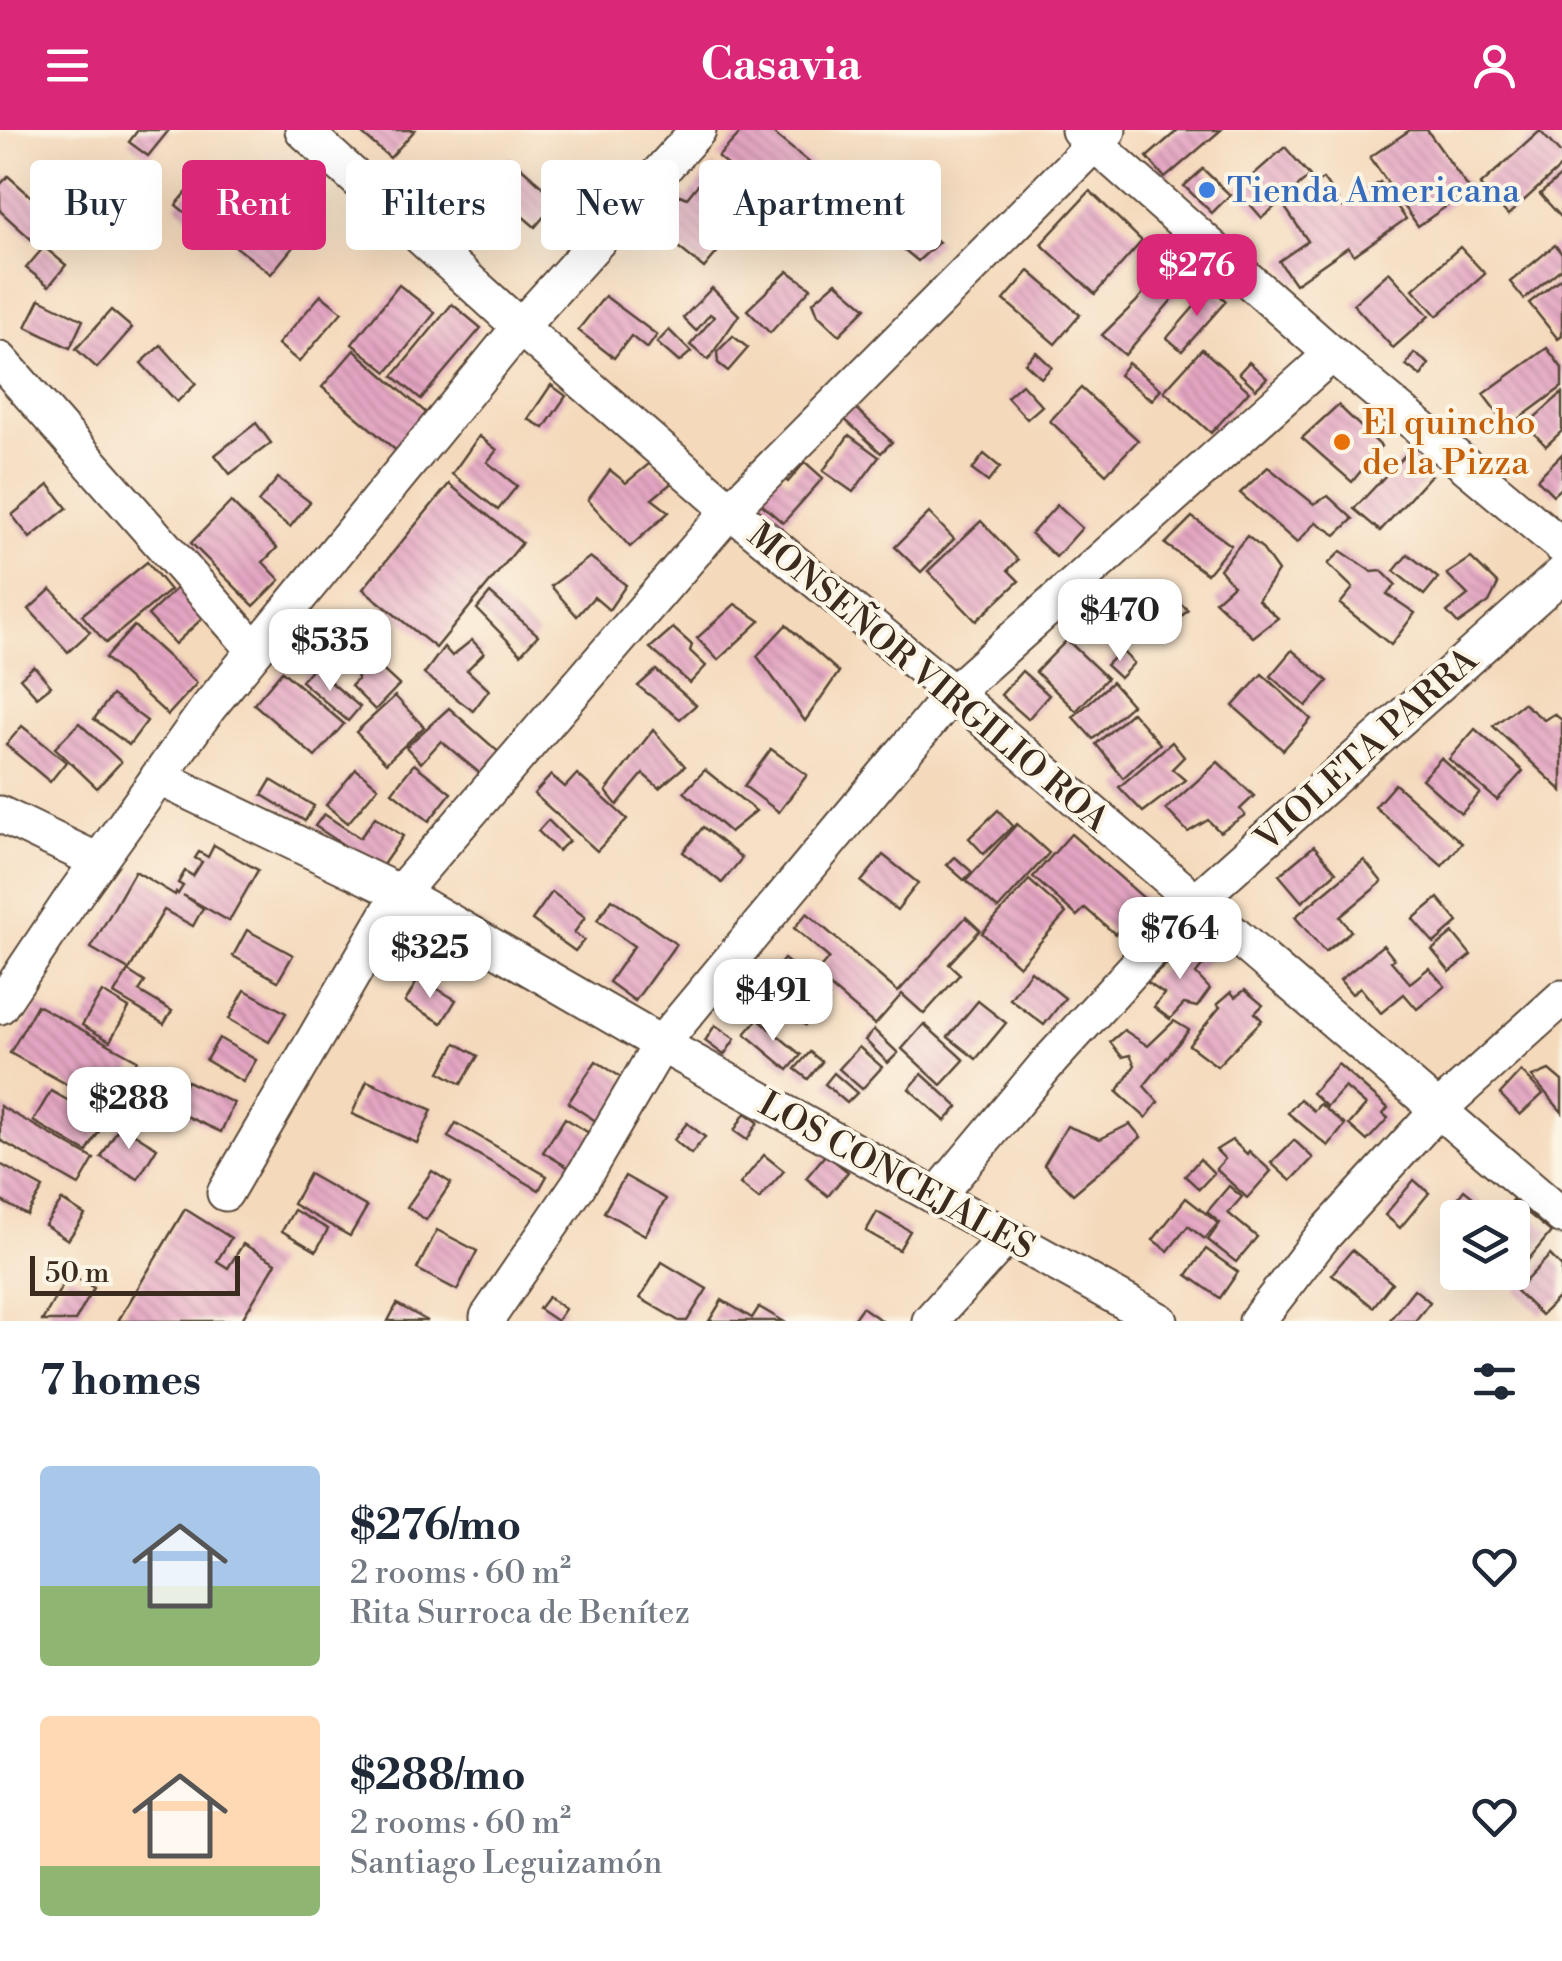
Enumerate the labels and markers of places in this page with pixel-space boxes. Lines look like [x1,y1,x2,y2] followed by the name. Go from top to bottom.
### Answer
[1227,170,1520,213] place label: Tienda Americana
[1196,179,1218,201] marker: Tienda Americana
[1138,234,1256,319] pin: $276
[1362,402,1536,485] place label: El quincho de la Pizza
[1331,431,1353,453] marker: El quincho de la Pizza
[1061,579,1179,664] pin: $470
[271,609,389,694] pin: $535
[1121,897,1239,982] pin: $764
[371,916,489,1001] pin: $325
[714,959,832,1044] pin: $491
[70,1067,188,1152] pin: $288

